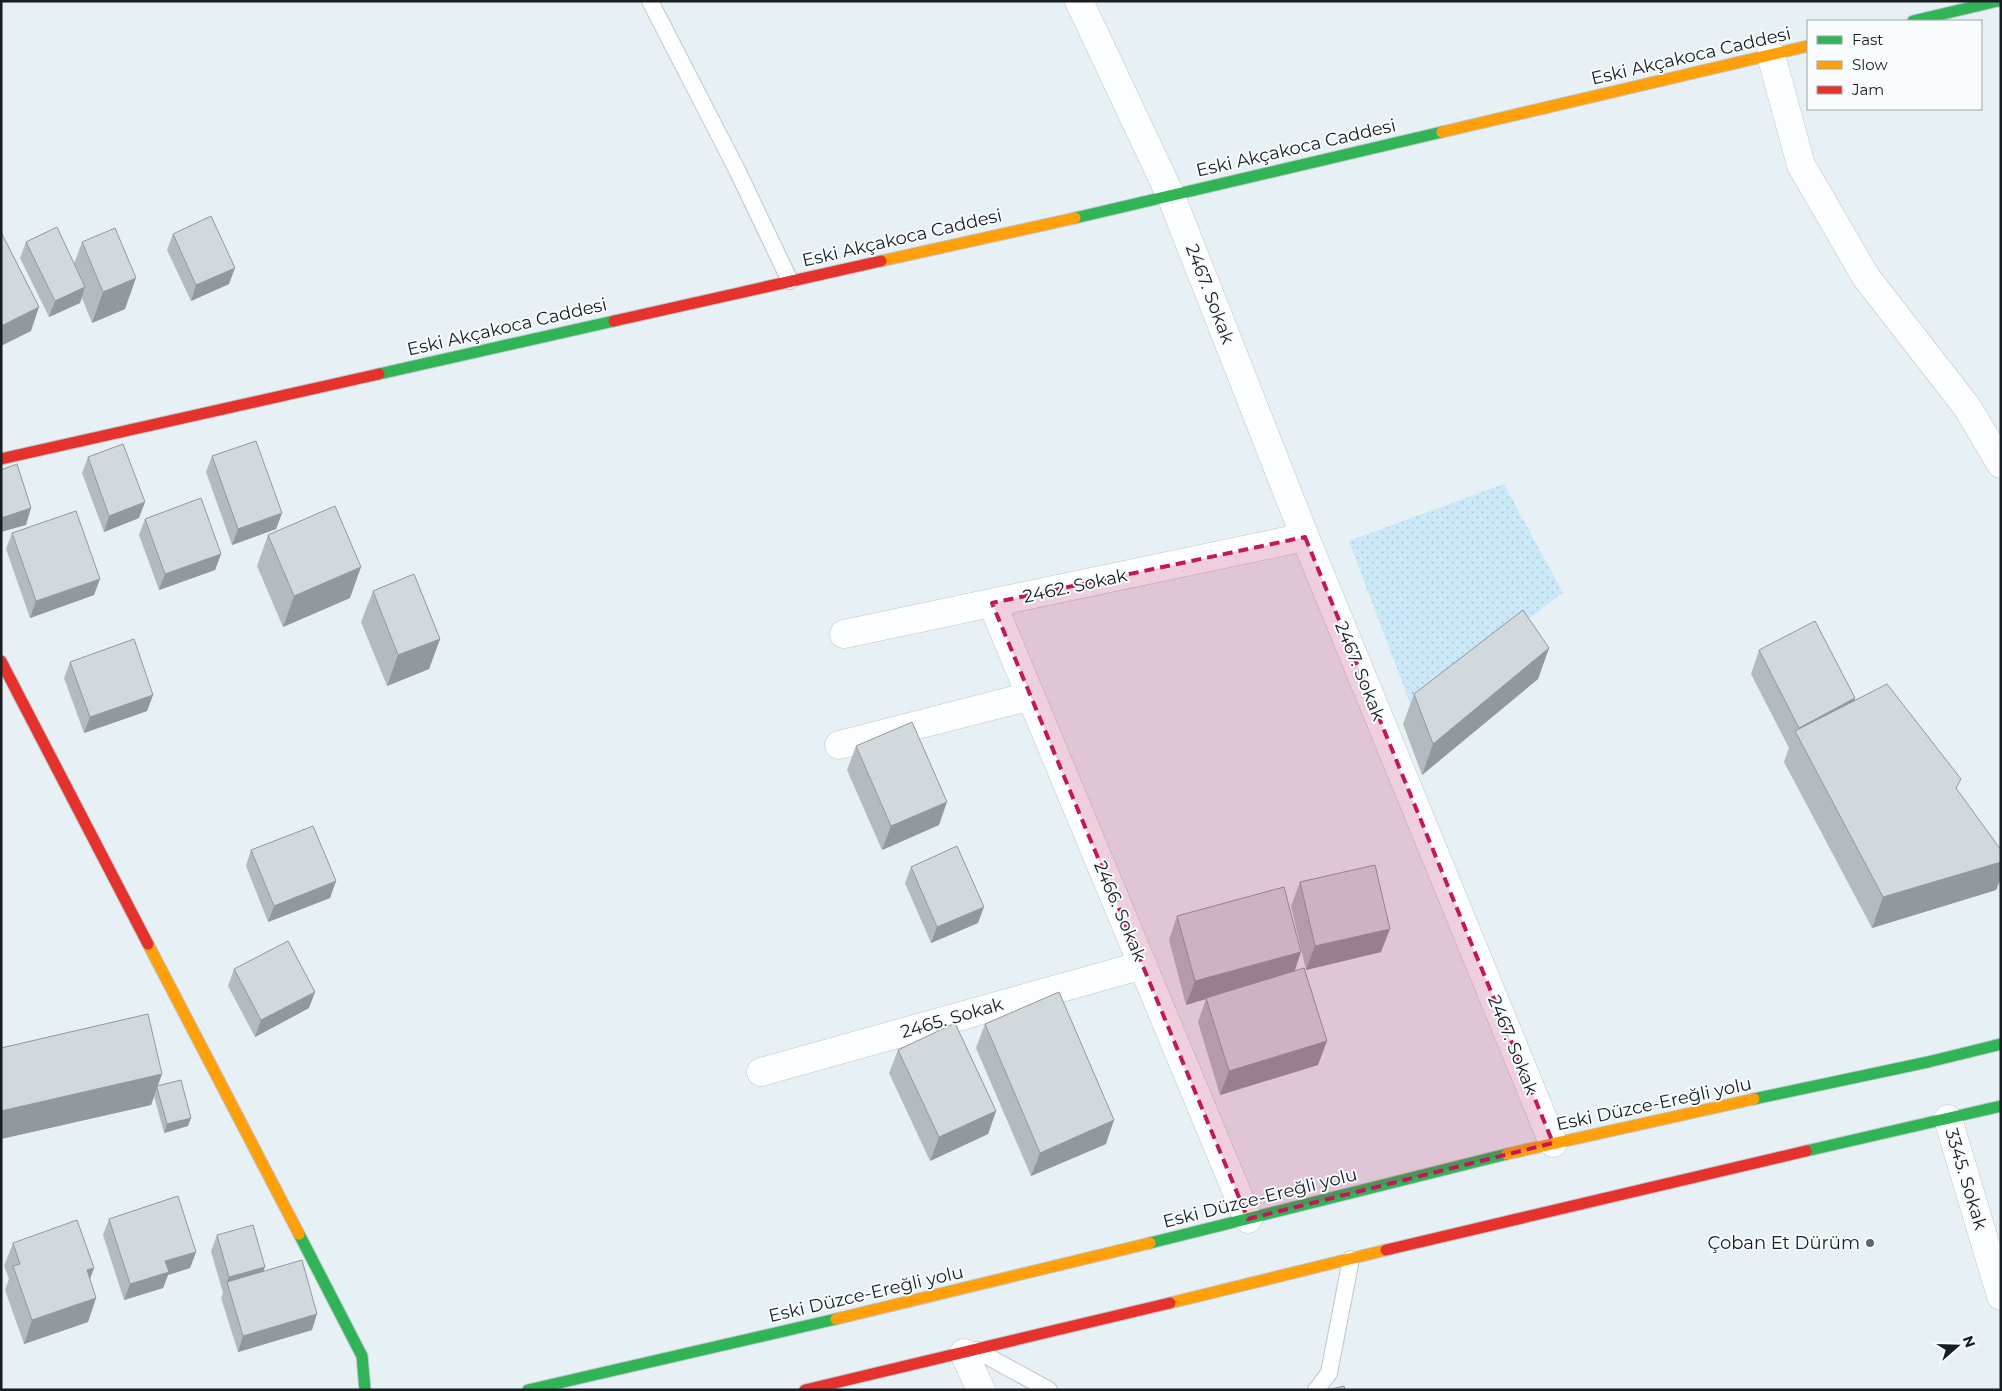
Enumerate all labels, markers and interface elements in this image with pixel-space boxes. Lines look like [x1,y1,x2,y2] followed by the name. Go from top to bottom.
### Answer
[1807,20,1982,110] legend
[1589,22,1793,90] street label: Eski Akçakoca Caddesi
[1852,30,1883,49] text: Fast
[1852,55,1888,74] text: Slow
[1851,80,1884,99] text: Jam
[1194,114,1398,182] street label: Eski Akçakoca Caddesi
[800,204,1004,272] street label: Eski Akçakoca Caddesi
[1181,241,1239,347] street label: 2467. Sokak
[405,293,609,361] street label: Eski Akçakoca Caddesi
[1021,564,1129,608] street label: 2462. Sokak
[1330,618,1390,724] street label: 2467. Sokak
[1089,858,1151,965] street label: 2466. Sokak
[1483,992,1543,1098] street label: 2467. Sokak
[898,993,1006,1043] street label: 2465. Sokak
[1554,1073,1754,1135] street label: Eski Düzce-Ereğli yolu
[1940,1126,1992,1233] street label: 3345. Sokak
[1161,1163,1359,1233] street label: Eski Düzce-Ereğli yolu
[1708,1232,1860,1254] place label: Çoban Et Dürüm
[1864,1237,1876,1249] marker: Çoban Et Dürüm
[766,1261,966,1327] street label: Eski Düzce-Ereğli yolu
[1932,1321,1982,1371] north arrow
[1959,1333,1980,1350] text: N

